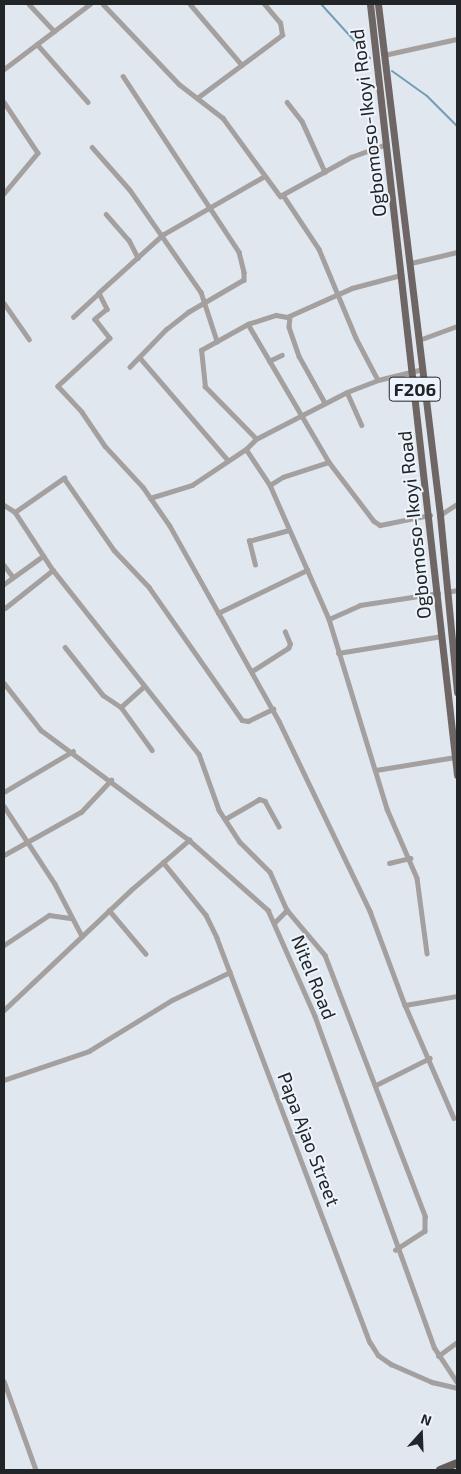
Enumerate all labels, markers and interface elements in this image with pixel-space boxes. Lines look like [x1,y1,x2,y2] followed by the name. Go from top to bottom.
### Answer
[345,28,391,218] street label: Ogbomoso-Ikoyi Road
[389,374,441,404] road number: F206
[393,430,435,620] street label: Ogbomoso-Ikoyi Road
[287,931,341,1023] street label: Nitel Road
[273,1069,345,1209] street label: Papa Ajao Street
[396,1409,446,1459] north arrow
[419,1410,434,1429] text: N

